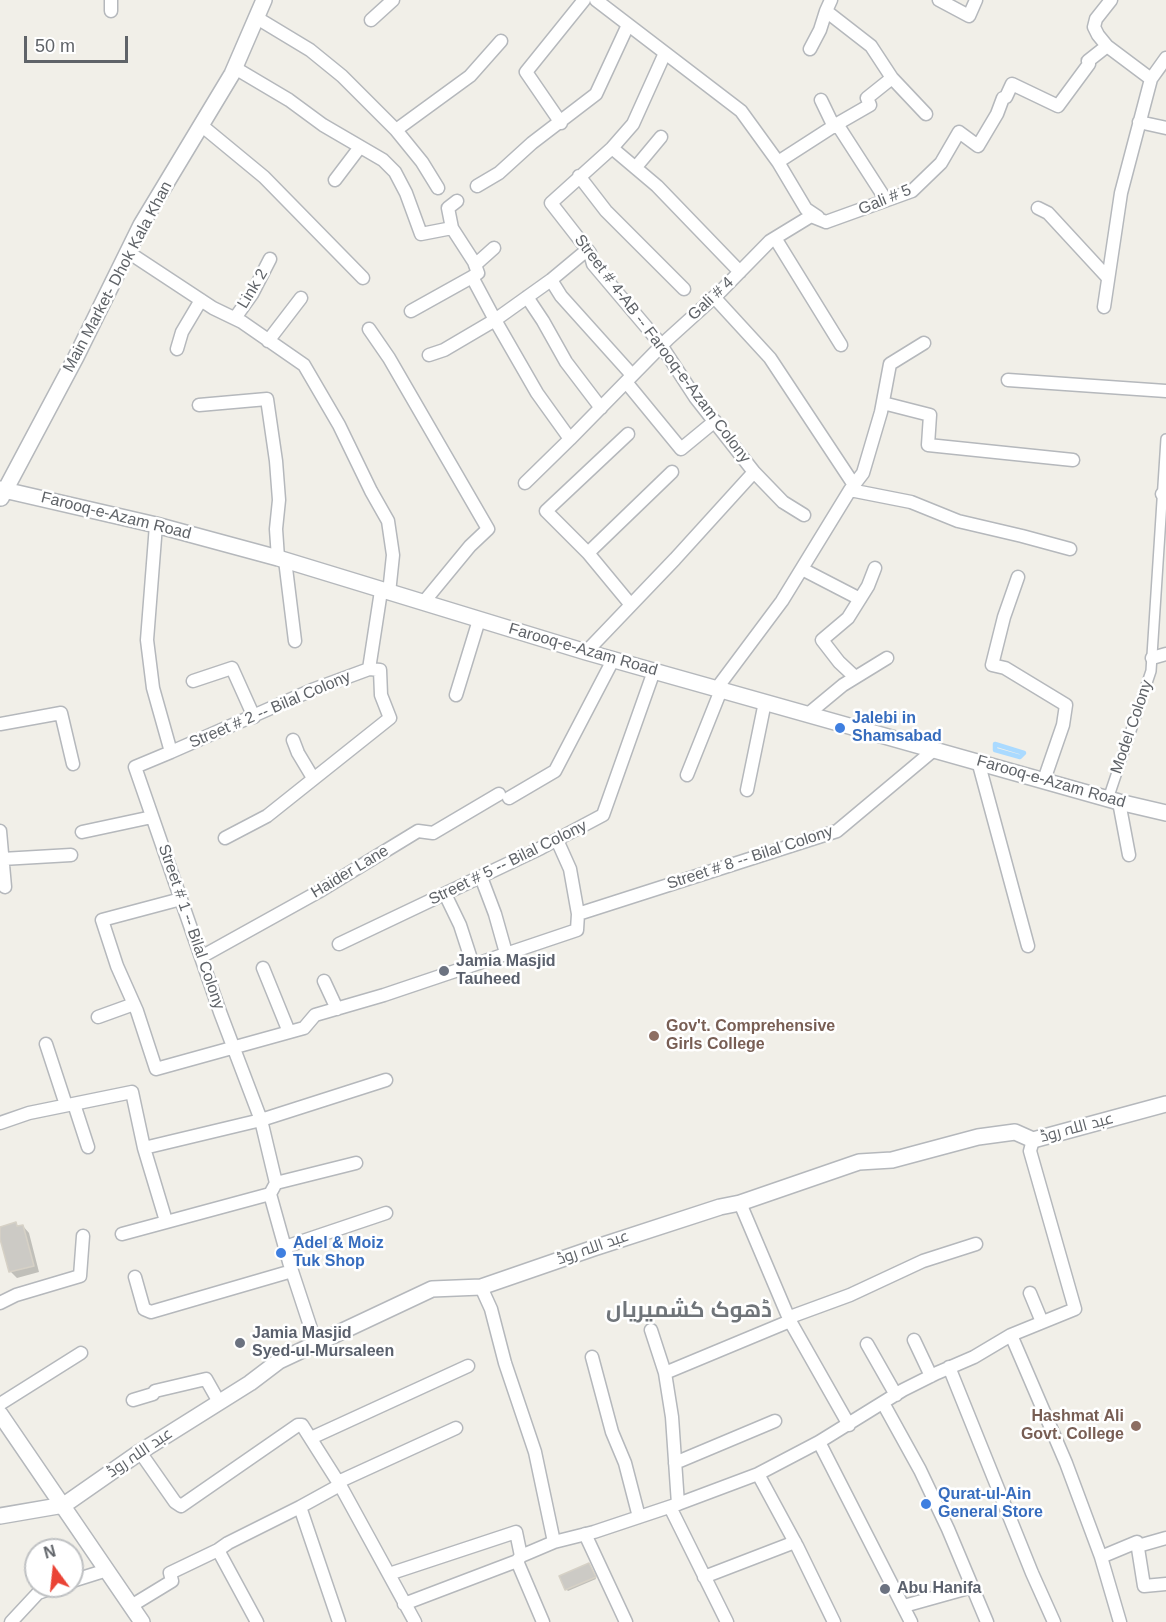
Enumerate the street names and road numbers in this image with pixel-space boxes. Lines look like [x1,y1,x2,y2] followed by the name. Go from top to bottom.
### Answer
[59,178,177,376] street label: Main Market- Dhok Kala Khan
[856,181,914,219] street label: Gali # 5
[570,231,754,467] street label: Street # 4-AB -- Farooq-e-Azam Colony
[234,266,272,312] street label: Link 2
[684,273,738,325] street label: Gali # 4
[39,488,193,544] street label: Farooq-e-Azam Road
[506,620,660,680] street label: Farooq-e-Azam Road
[186,667,354,753] street label: Street # 2 -- Bilal Colony
[1107,678,1157,776] street label: Model Colony
[974,752,1128,812] street label: Farooq-e-Azam Road
[426,816,590,910] street label: Street # 5 -- Bilal Colony
[665,822,835,894] street label: Street # 8 -- Bilal Colony
[308,841,392,903] street label: Haider Lane
[154,842,228,1012] street label: Street # 1 -- Bilal Colony
[1038,1109,1116,1147] street label: عبد اللہ روڈ
[554,1227,632,1269] street label: عبد اللہ روڈ
[103,1424,177,1482] street label: عبد اللہ روڈ

